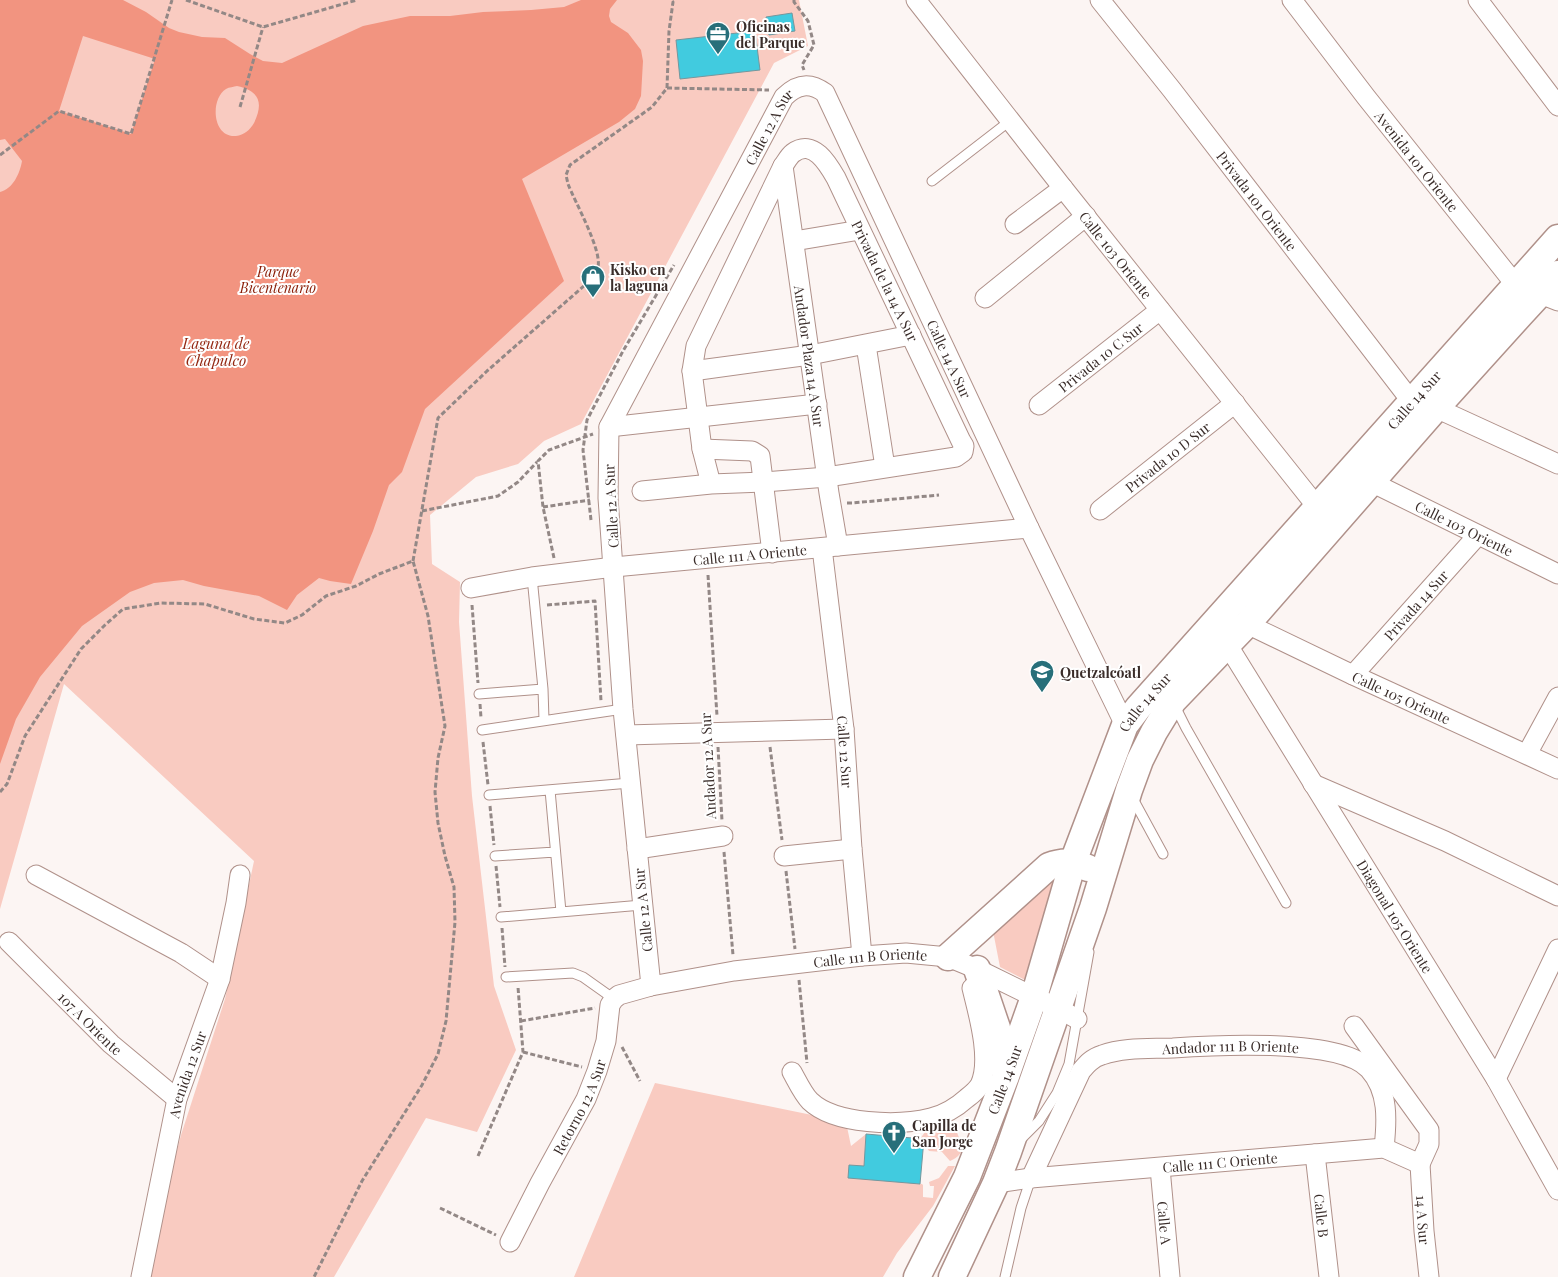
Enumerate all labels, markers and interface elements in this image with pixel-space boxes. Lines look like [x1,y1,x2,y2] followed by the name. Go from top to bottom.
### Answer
[736,17,805,52] place label: Oficinas del Parque
[705,21,731,55] office icon: Oficinas del Parque
[740,83,797,168] street label: Calle 12 A Sur
[1370,106,1463,216] street label: Avenida 101 Oriente
[1213,147,1302,255] street label: Privada 101 Oriente
[1075,207,1157,302] street label: Calle 103 Oriente
[847,217,923,345] street label: Privada de la 14 A Sur
[610,260,669,295] place label: Kisko en la laguna
[239,262,316,297] park label: Parque Bicentenario
[580,264,606,298] shop icon: Kisko en la laguna
[790,283,829,429] street label: Andador Plaza 14 A Sur
[923,317,977,402] street label: Calle 14 A Sur
[1054,317,1147,396] street label: Privada 10 C Sur
[182,333,250,370] water label: Laguna de Chapulco
[1382,366,1445,433] street label: Calle 14 Sur
[1121,417,1214,496] street label: Privada 10 D Sur
[599,463,623,549] street label: Calle 12 A Sur
[1412,496,1516,560] street label: Calle 103 Oriente
[692,539,808,569] street label: Calle 111 A Oriente
[1379,565,1453,644] street label: Privada 14 Sur
[1029,659,1055,693] school or university icon: Quetzalcóatl
[1060,663,1142,682] place label: Quetzalcóatl
[1349,667,1454,728] street label: Calle 105 Oriente
[1114,668,1176,734] street label: Calle 14 Sur
[696,711,720,821] street label: Andador 12 A Sur
[833,714,857,789] street label: Calle 12 Sur
[1353,856,1438,976] street label: Diagonal 105 Oriente
[629,866,657,953] street label: Calle 12 A Sur
[812,943,928,971] street label: Calle 111 B Oriente
[54,987,126,1059] street label: 107 A Oriente
[164,1027,210,1121] street label: Avenida 12 Sur
[1161,1036,1300,1058] street label: Andador 111 B Oriente
[983,1042,1026,1117] street label: Calle 14 Sur
[548,1056,610,1158] street label: Retorno 12 A Sur
[912,1116,977,1151] place label: Capilla de San Jorge
[881,1120,907,1154] church icon: Capilla de San Jorge
[1162,1148,1278,1176] street label: Calle 111 C Oriente
[1310,1193,1334,1239] street label: Calle B
[1412,1195,1435,1246] street label: 14 A Sur
[1154,1200,1176,1245] street label: Calle A

